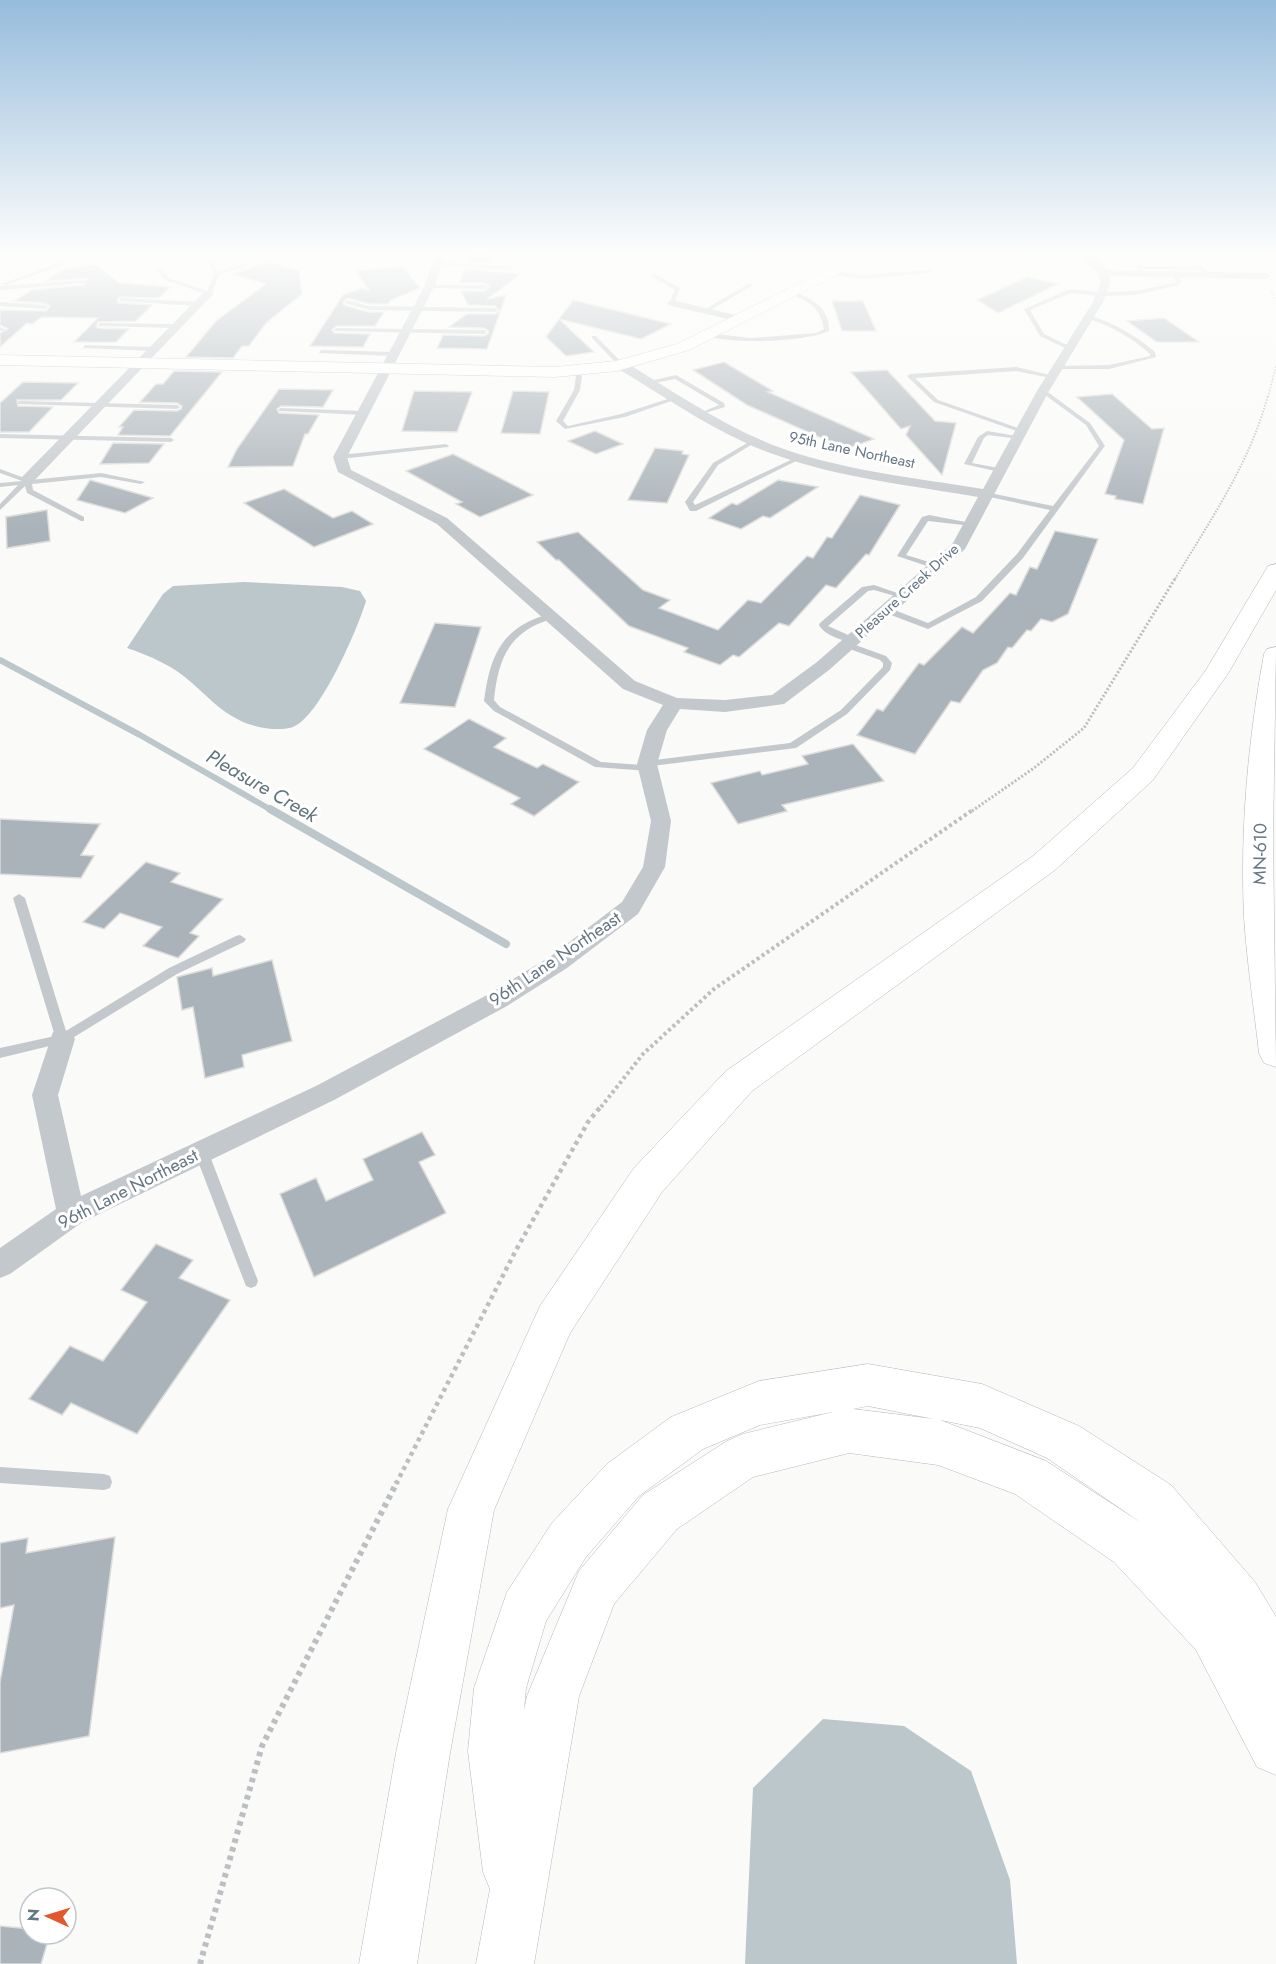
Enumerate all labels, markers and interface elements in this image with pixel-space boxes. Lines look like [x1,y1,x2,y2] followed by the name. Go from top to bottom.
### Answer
[787,426,917,474] street label: 95th Lane Northeast
[850,538,964,644] street label: Pleasure Creek Drive
[201,742,325,830] water label: Pleasure Creek
[1246,823,1274,885] street label: MN-610
[484,905,627,1013] street label: 96th Lane Northeast
[53,1142,203,1236] street label: 96th Lane Northeast
[18,1886,78,1946] north arrow
[22,1908,45,1922] text: N

